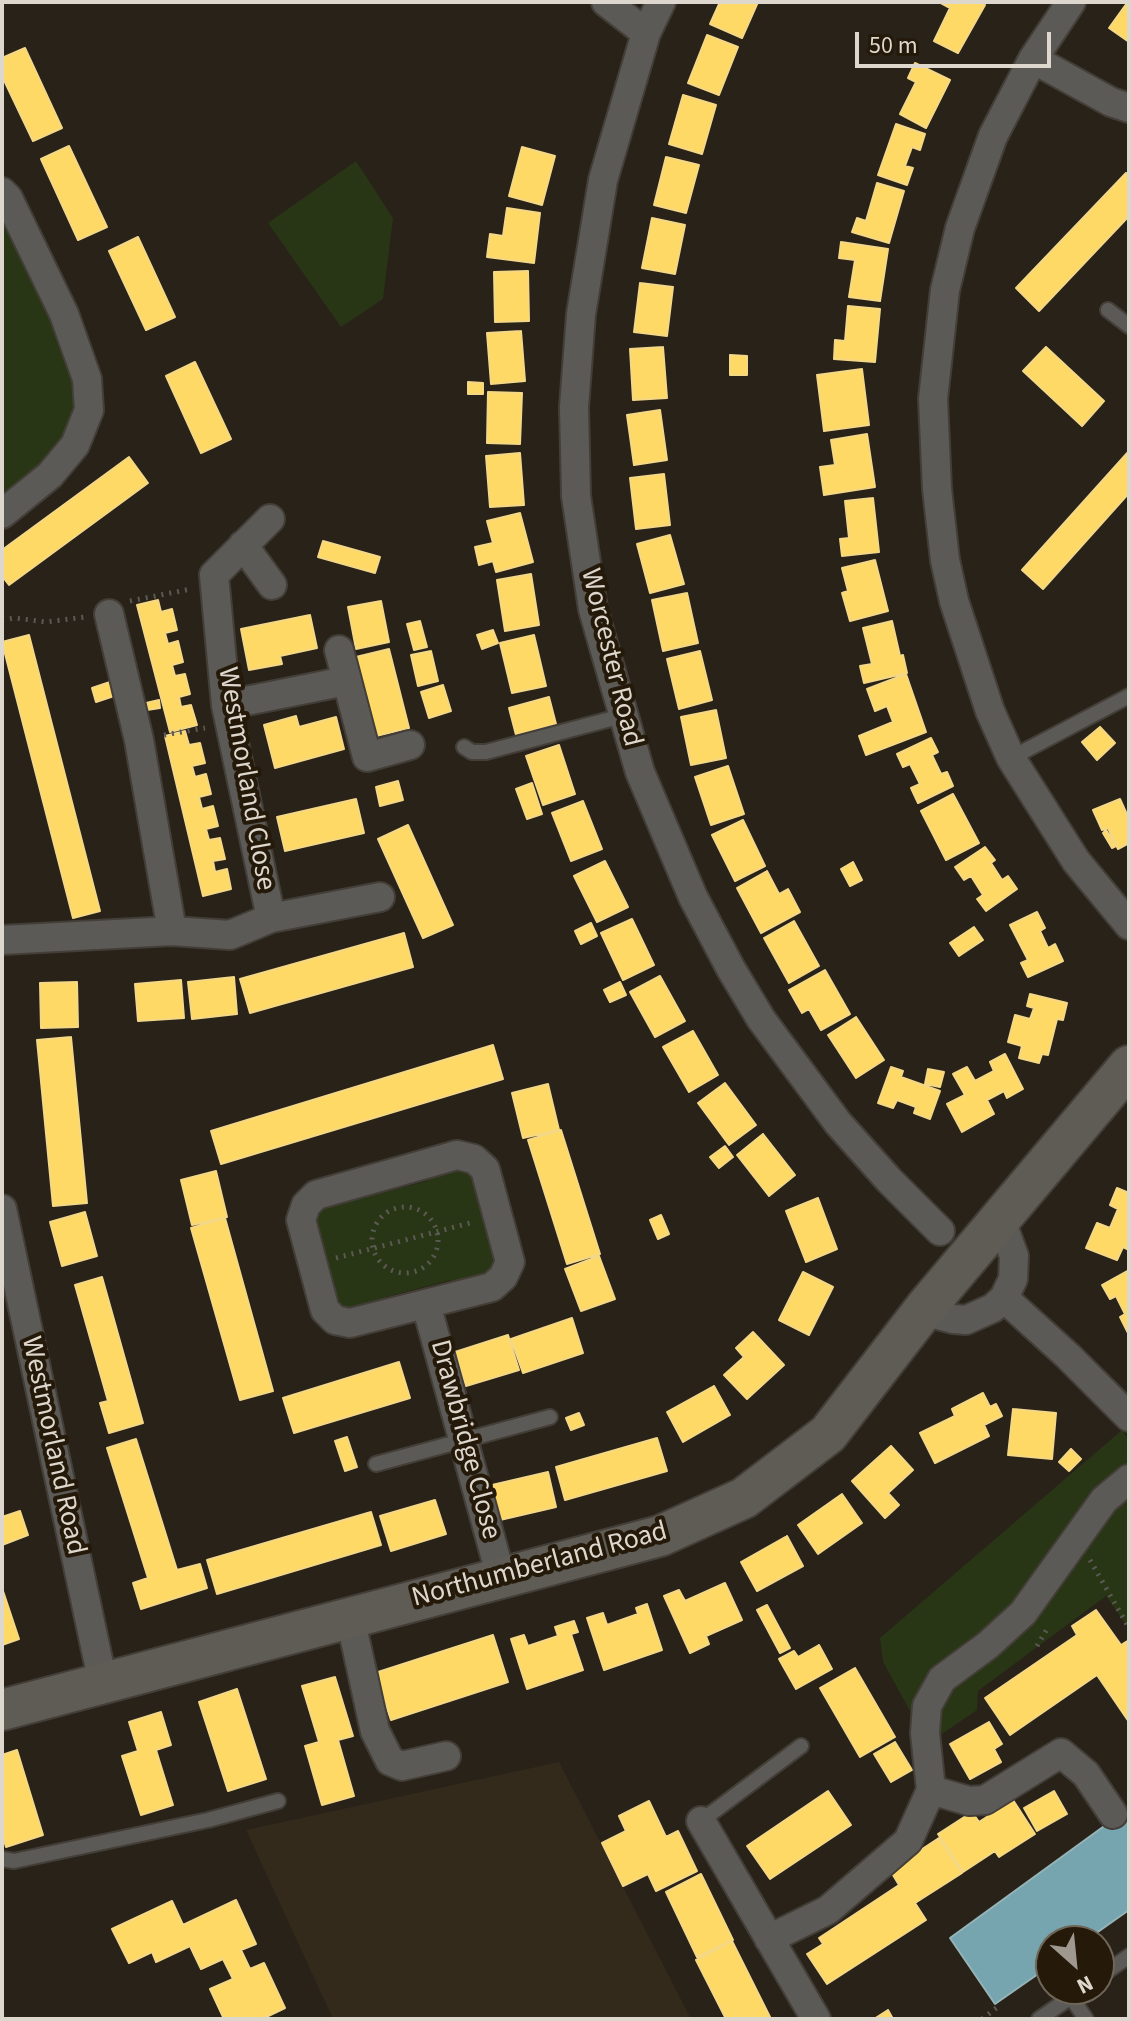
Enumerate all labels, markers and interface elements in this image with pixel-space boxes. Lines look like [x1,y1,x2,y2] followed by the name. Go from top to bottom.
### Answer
[859,16,1055,66] scale bar
[869,28,918,63] text: 50 m
[572,566,648,750] street label: Worcester Road
[209,665,281,893] street label: Westmorland Close
[12,1334,92,1558] street label: Westmorland Road
[421,1337,507,1543] street label: Drawbridge Close
[409,1516,671,1616] street label: Northumberland Road
[1035,1925,1115,2005] north arrow
[1071,1967,1099,2002] text: N

